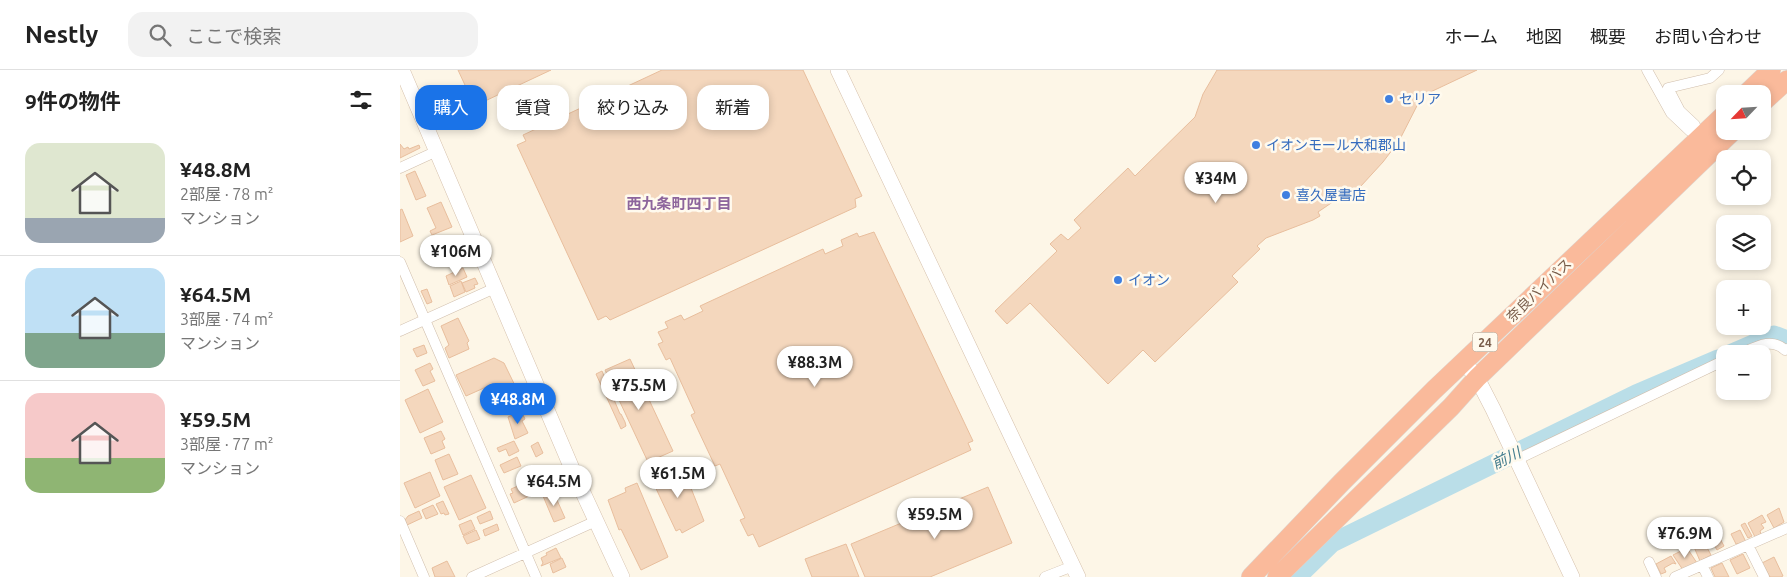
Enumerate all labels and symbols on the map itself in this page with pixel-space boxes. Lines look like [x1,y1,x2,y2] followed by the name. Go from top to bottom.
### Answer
[1716,85,1771,140] north arrow
[1399,91,1441,107] place label: セリア
[1383,93,1395,105] marker: セリア
[1266,137,1406,153] place label: イオンモール大和郡山
[1250,139,1262,151] marker: イオンモール大和郡山
[1186,162,1246,204] pin: ¥34M
[1296,187,1366,203] place label: 喜久屋書店
[1280,189,1292,201] marker: 喜久屋書店
[626,195,732,212] district label: 西九条町四丁目
[421,234,491,277] pin: ¥106M
[1503,255,1575,325] street label: 奈良バイパス
[1128,272,1170,288] place label: イオン
[1112,274,1124,286] marker: イオン
[1472,332,1498,352] road number: 24
[774,346,856,388] pin: ¥88.3M
[598,368,680,411] pin: ¥75.5M
[477,382,559,425] pin: ¥48.8M
[1489,443,1525,472] water label: 前川
[637,456,719,499] pin: ¥61.5M
[513,464,595,507] pin: ¥64.5M
[894,498,976,540] pin: ¥59.5M
[1644,516,1726,559] pin: ¥76.9M

